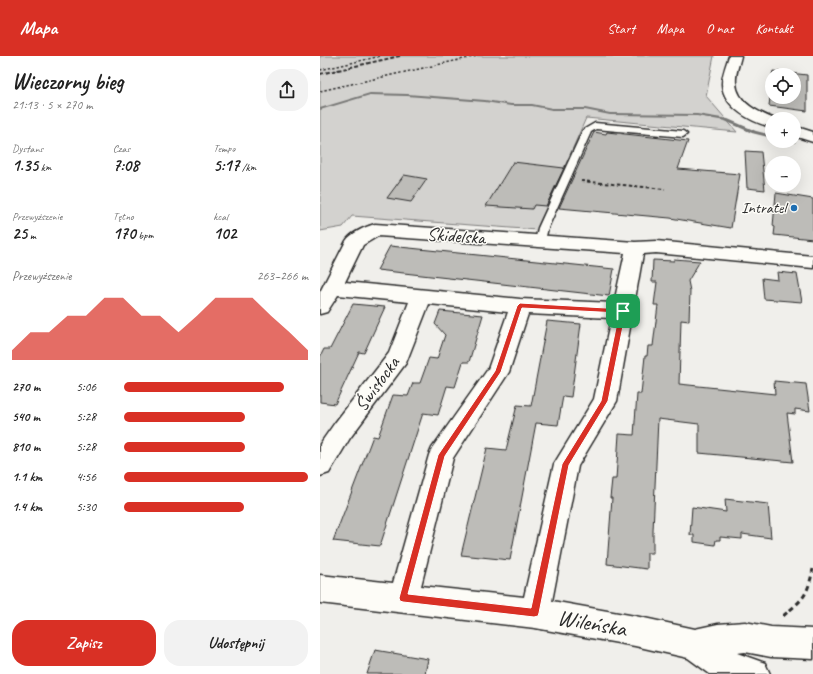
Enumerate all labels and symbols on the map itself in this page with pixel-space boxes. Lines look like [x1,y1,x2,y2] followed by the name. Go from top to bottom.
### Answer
[741,198,789,218] place label: Intratel
[789,203,799,213] marker: Intratel
[426,222,488,250] street label: Skidelska
[606,294,640,328] pin
[349,351,406,416] street label: Świsłocka
[555,603,631,644] street label: Wileńska

